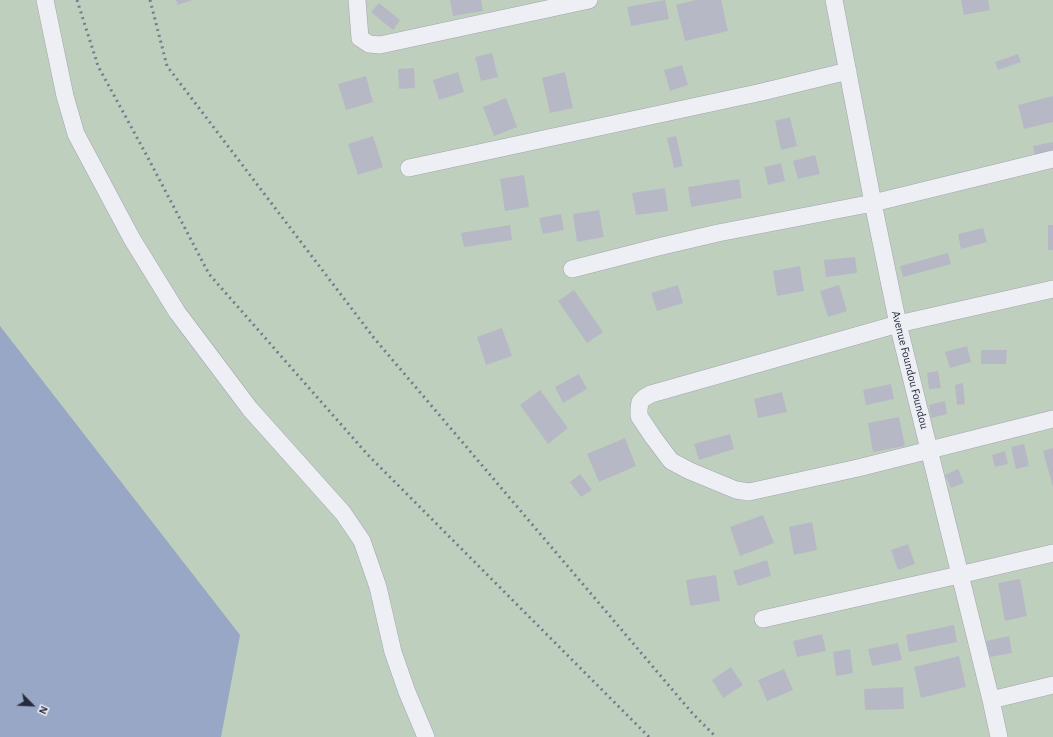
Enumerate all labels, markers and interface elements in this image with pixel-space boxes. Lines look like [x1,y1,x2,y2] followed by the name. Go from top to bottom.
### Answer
[888,309,932,431] street label: Avenue Foundou Foundou
[12,685,52,725] north arrow
[37,704,50,716] text: N

